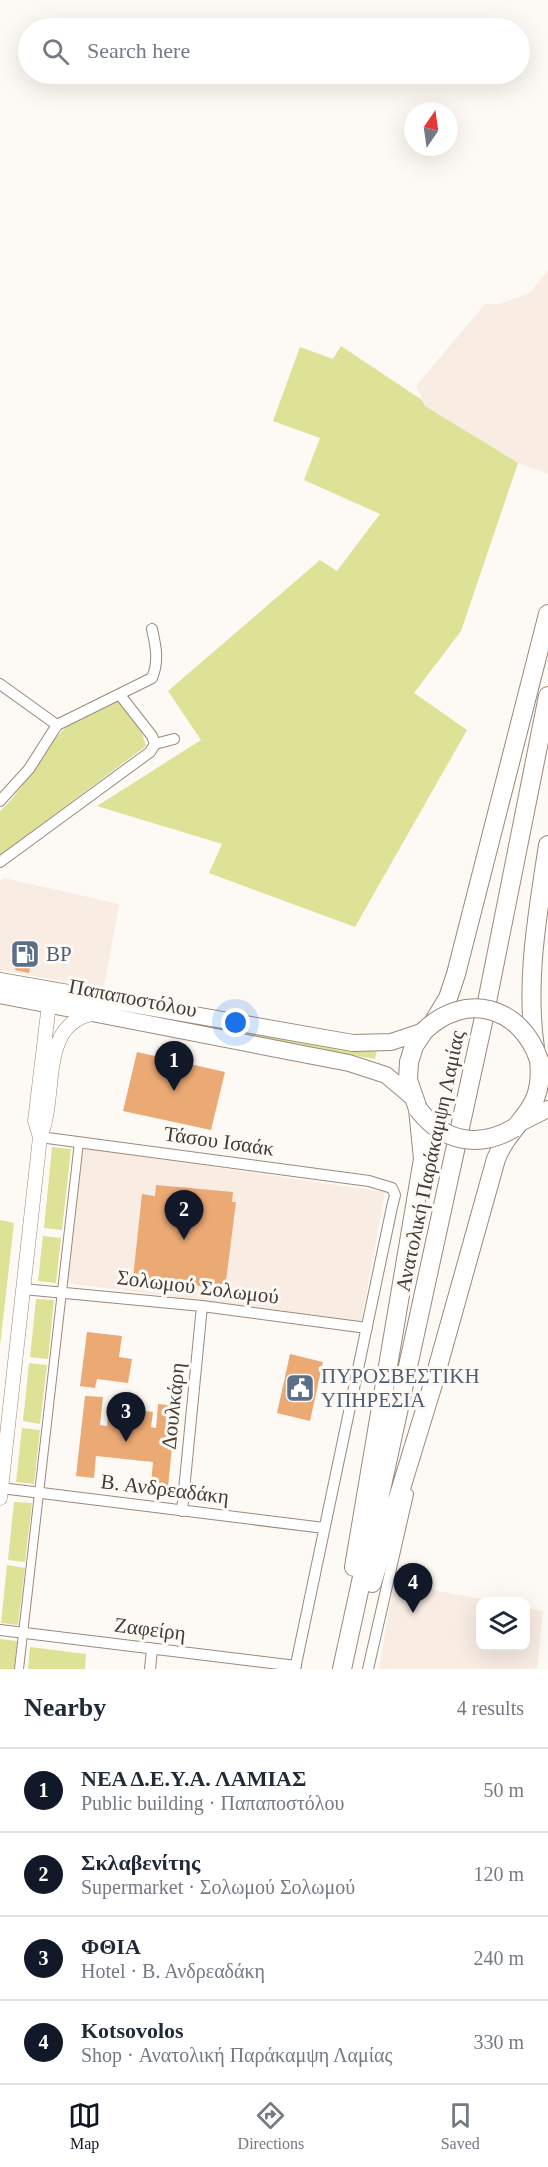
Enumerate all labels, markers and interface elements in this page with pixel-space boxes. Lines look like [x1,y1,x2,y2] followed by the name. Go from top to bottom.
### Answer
[18,18,530,84] search box
[39,35,72,68] icon: search
[87,38,190,63] text: Search here
[404,102,458,156] north arrow
[9,938,41,970] fuel station icon: BP
[46,942,72,966] place label: BP
[67,974,199,1022] street label: Παπαποστόλου
[221,1008,250,1037] your location
[391,1028,470,1294] street label: Ανατολική Παράκαμψη Λαμίας
[154,1042,194,1091] pin: 1
[162,1121,276,1161] street label: Τάσου Ισαάκ
[164,1190,204,1240] pin: 2
[116,1265,280,1309] street label: Σολωμού Σολωμού
[157,1361,189,1451] street label: Δουλκάρη
[321,1364,480,1412] place label: ΠΥΡΟΣΒΕΣΤΙΚΗ ΥΠΗΡΕΣΙΑ
[284,1372,316,1404] public building icon: ΠΥΡΟΣΒΕΣΤΙΚΗ ΥΠΗΡΕΣΙΑ
[106,1392,146,1442] pin: 3
[99,1469,231,1509] street label: Β. Ανδρεαδάκη
[394,1564,432,1613] pin: 4
[476,1597,530,1651] map controls
[476,1597,530,1651] button: layers
[113,1613,187,1645] street label: Ζαφείρη
[24,1693,106,1722] text: Nearby
[457,1697,524,1719] text: 4 results
[81,1766,306,1791] text: ΝΕΑ Δ.Ε.Υ.Α. ΛΑΜΙΑΣ
[39,1779,49,1801] text: 1
[483,1779,524,1801] text: 50 m
[81,1792,344,1814] text: Public building · Παπαποστόλου
[81,1850,200,1875] text: Σκλαβενίτης
[39,1863,49,1885] text: 2
[473,1863,524,1885] text: 120 m
[81,1876,355,1898] text: Supermarket · Σολωμού Σολωμού
[81,1934,141,1959] text: ΦΘΙΑ
[39,1947,49,1969] text: 3
[473,1947,524,1969] text: 240 m
[81,1960,265,1982] text: Hotel · Β. Ανδρεαδάκη
[81,2018,184,2043] text: Kotsovolos
[39,2031,49,2053] text: 4
[473,2031,524,2053] text: 330 m
[81,2044,393,2066] text: Shop · Ανατολική Παράκαμψη Λαμίας
[68,2099,101,2153] tab: Map
[238,2099,304,2153] tab: Directions
[441,2099,480,2153] tab: Saved

